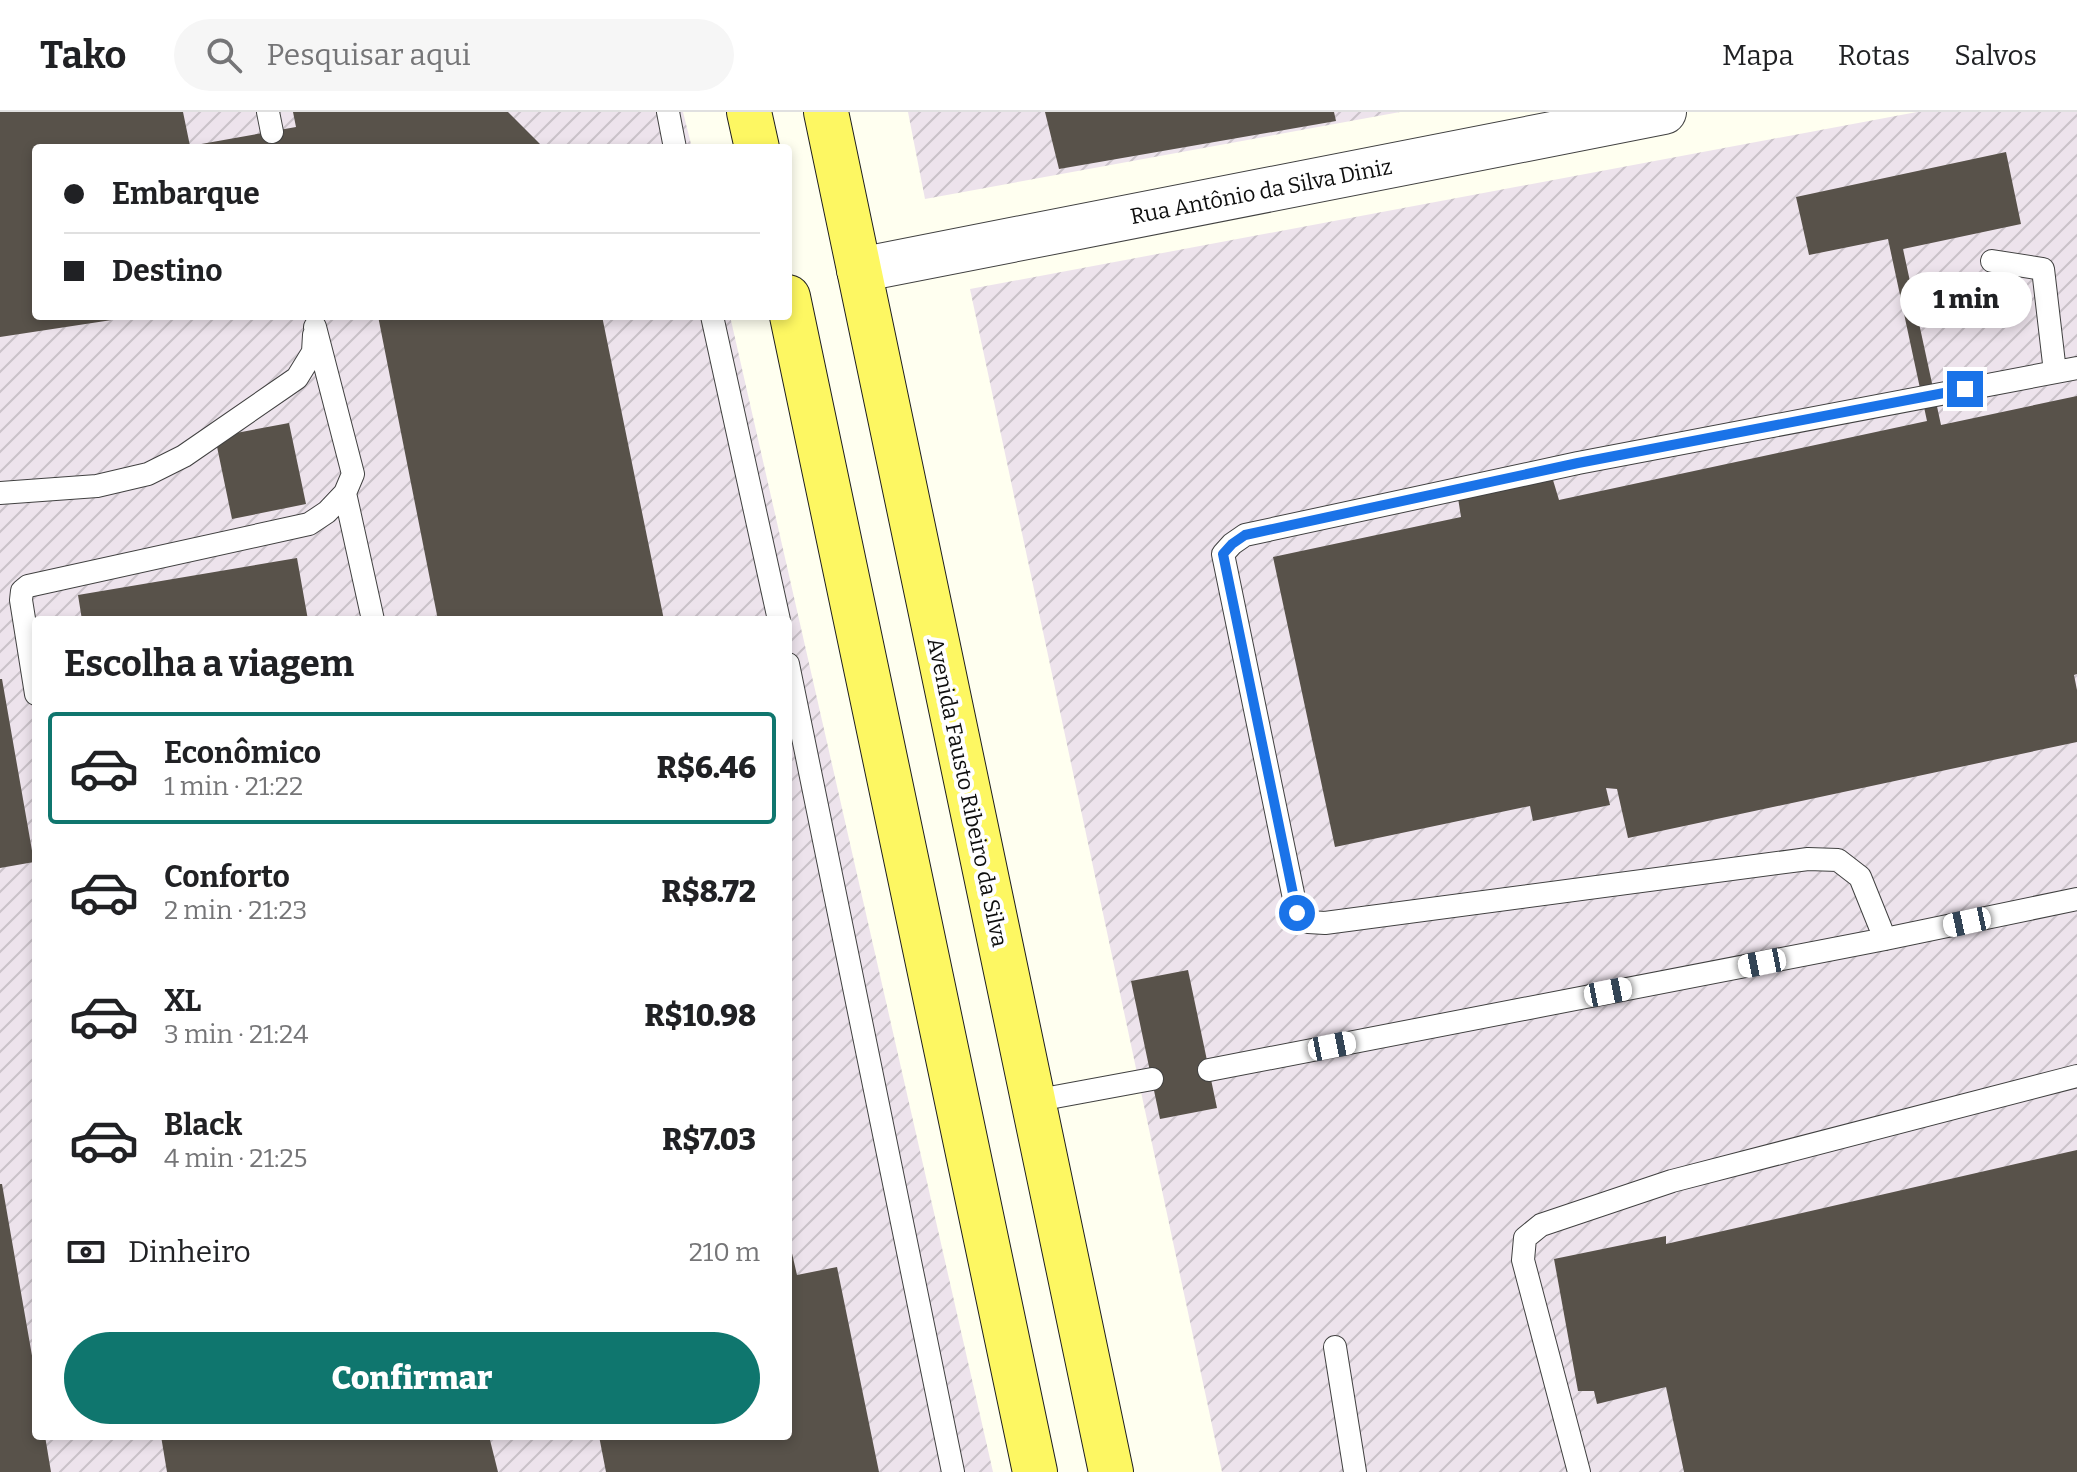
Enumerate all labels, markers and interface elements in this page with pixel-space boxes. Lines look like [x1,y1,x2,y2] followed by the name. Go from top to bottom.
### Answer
[174,19,734,91] search box
[40,32,126,78] text: Tako
[202,33,246,77] icon: search
[266,37,471,73] text: Pesquisar aqui
[1722,39,1794,72] text: Mapa
[1838,39,1910,72] text: Rotas
[1954,39,2037,72] text: Salvos
[1128,153,1394,230] street label: Rua Antônio da Silva Diniz
[112,176,260,212] text: Embarque
[112,253,223,289] text: Destino
[1899,273,2031,329] callout: 1 min
[1933,284,1999,315] text: 1 min
[1947,371,1983,407] route end
[921,635,1014,949] street label: Avenida Fausto Ribeiro da Silva
[64,642,354,686] text: Escolha a viagem
[68,732,140,804] icon: car
[164,735,321,771] text: Econômico
[657,750,756,786] text: R$6.46
[164,771,303,802] text: 1 min · 21:22
[68,856,140,928] icon: car
[164,859,290,895] text: Conforto
[662,874,756,910] text: R$8.72
[164,895,307,926] text: 2 min · 21:23
[1279,895,1315,931] route start
[1941,905,1993,939] car
[1736,947,1788,979] car
[1582,976,1634,1008] car
[68,980,140,1052] icon: car
[164,983,201,1019] text: XL
[644,998,756,1034] text: R$10.98
[164,1019,308,1050] text: 3 min · 21:24
[1306,1030,1358,1062] car
[68,1104,140,1176] icon: car
[164,1107,242,1143] text: Black
[662,1122,756,1158] text: R$7.03
[164,1143,308,1174] text: 4 min · 21:25
[64,1230,108,1274] icon: cash
[128,1234,251,1270] text: Dinheiro
[689,1237,760,1268] text: 210 m
[64,1332,760,1424] button: Confirmar

